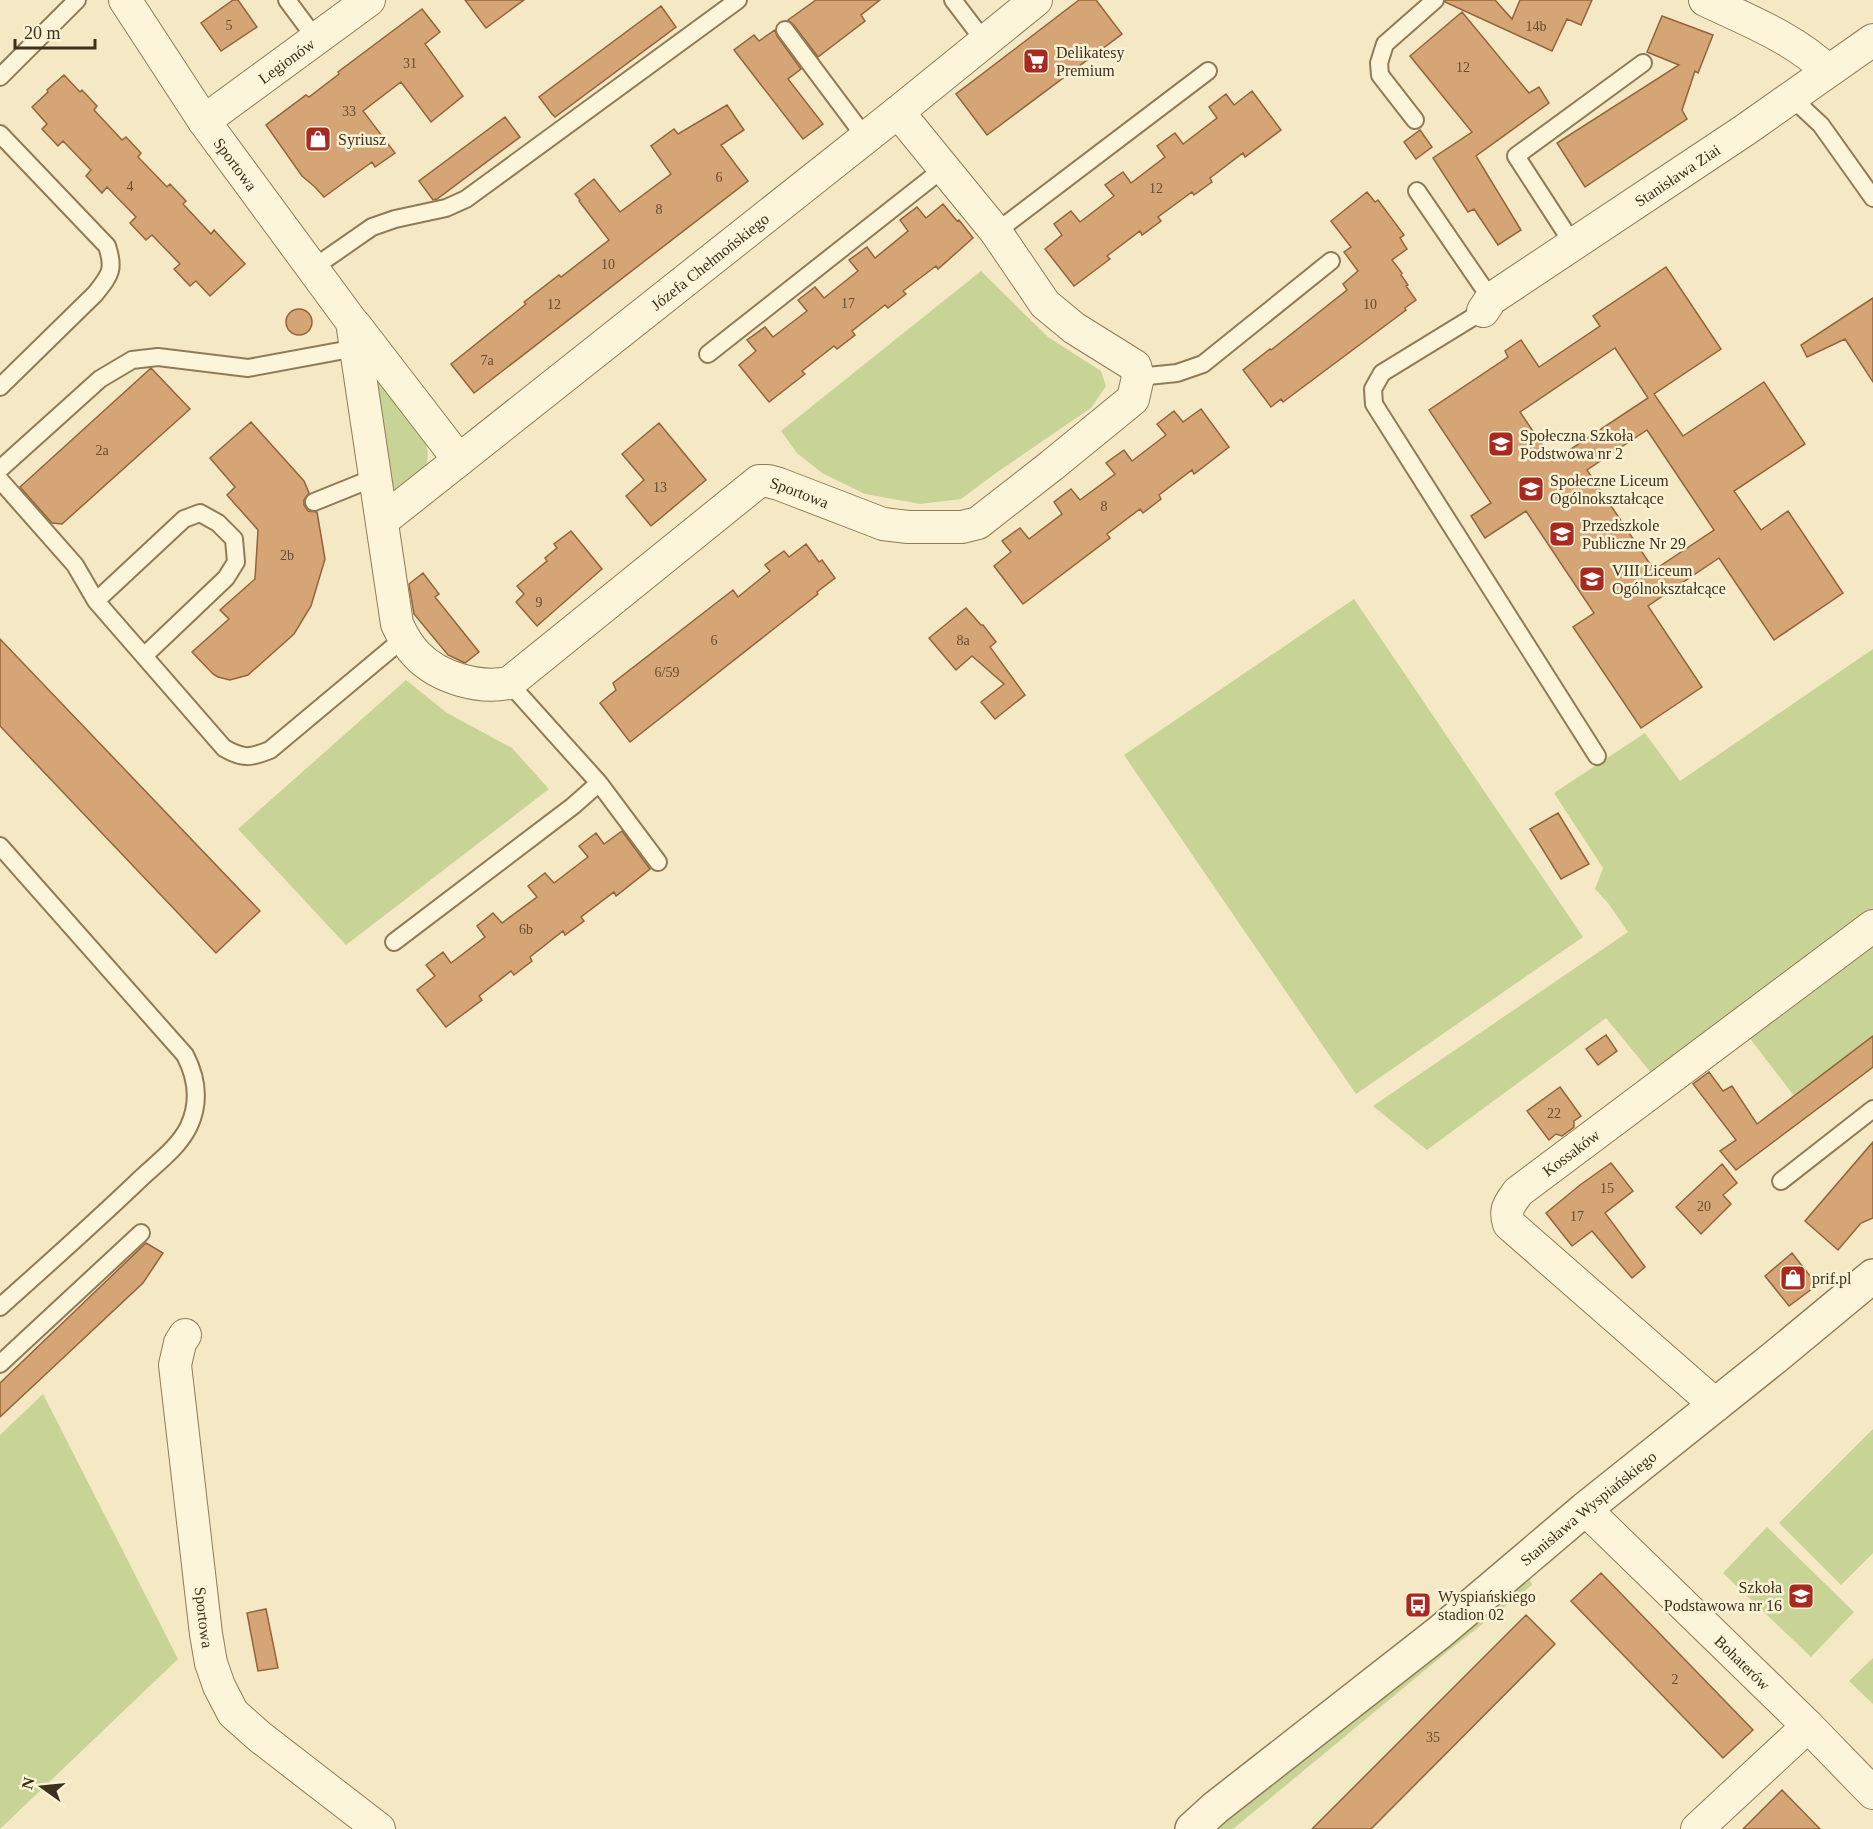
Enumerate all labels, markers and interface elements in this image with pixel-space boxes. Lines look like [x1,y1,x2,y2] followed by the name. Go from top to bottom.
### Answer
[15,12,94,50] scale bar
[226,18,233,33] house number: 5
[1526,19,1547,34] house number: 14b
[24,23,61,43] text: 20 m
[255,34,318,87] street label: Legionów
[1056,44,1124,79] place label: Delikatesy Premium
[1021,46,1051,76] supermarket icon: Delikatesy Premium
[403,56,417,71] house number: 31
[1456,60,1470,75] house number: 12
[342,104,356,119] house number: 33
[303,124,333,154] shop icon: Syriusz
[338,131,386,149] place label: Syriusz
[211,134,261,194] street label: Sportowa
[1631,140,1724,210] street label: Stanisława Ziai
[716,170,723,185] house number: 6
[127,179,134,194] house number: 4
[1149,181,1163,196] house number: 12
[656,202,663,217] house number: 8
[647,210,772,313] street label: Józefa Chełmońskiego
[601,257,615,272] house number: 10
[841,296,855,311] house number: 17
[547,297,561,312] house number: 12
[1363,297,1377,312] house number: 10
[480,353,494,368] house number: 7a
[1520,427,1633,462] place label: Społeczna Szkoła Podstwowa nr 2
[1486,429,1516,459] school or university icon: Społeczna Szkoła Podstwowa nr 2
[95,443,109,458] house number: 2a
[1550,472,1669,508] place label: Społeczne Liceum Ogólnokształcące
[768,474,831,511] street label: Sportowa
[1516,474,1546,504] school or university icon: Społeczne Liceum Ogólnokształcące
[653,480,667,495] house number: 13
[1101,499,1108,514] house number: 8
[1582,517,1686,552] place label: Przedszkole Publiczne Nr 29
[1547,519,1577,549] school or university icon: Przedszkole Publiczne Nr 29
[280,548,294,563] house number: 2b
[1612,562,1726,598] place label: VIII Liceum Ogólnokształcące
[1577,564,1607,594] school or university icon: VIII Liceum Ogólnokształcące
[536,595,543,610] house number: 9
[711,633,718,648] house number: 6
[956,633,970,648] house number: 8a
[655,665,679,680] house number: 6/59
[519,922,533,937] house number: 6b
[1547,1106,1561,1121] house number: 22
[1539,1125,1603,1179] street label: Kossaków
[1600,1181,1614,1196] house number: 15
[1697,1199,1711,1214] house number: 20
[1570,1209,1584,1224] house number: 17
[1778,1263,1808,1293] shop icon: prif.pl
[1812,1270,1852,1288] place label: prif.pl
[1517,1447,1659,1569] street label: Stanisława Wyspiańskiego
[1664,1579,1782,1614] place label: Szkoła Podstawowa nr 16
[1786,1581,1816,1611] school or university icon: Szkoła Podstawowa nr 16
[192,1586,217,1649] street label: Sportowa
[1438,1588,1536,1623] place label: Wyspiańskiego stadion 02
[1403,1590,1433,1620] bus stop icon: Wyspiańskiego stadion 02
[1712,1632,1774,1693] street label: Bohaterów
[1672,1672,1679,1687] house number: 2
[1426,1730,1440,1745] house number: 35
[12,1757,72,1817] north arrow
[18,1775,38,1791] text: N

